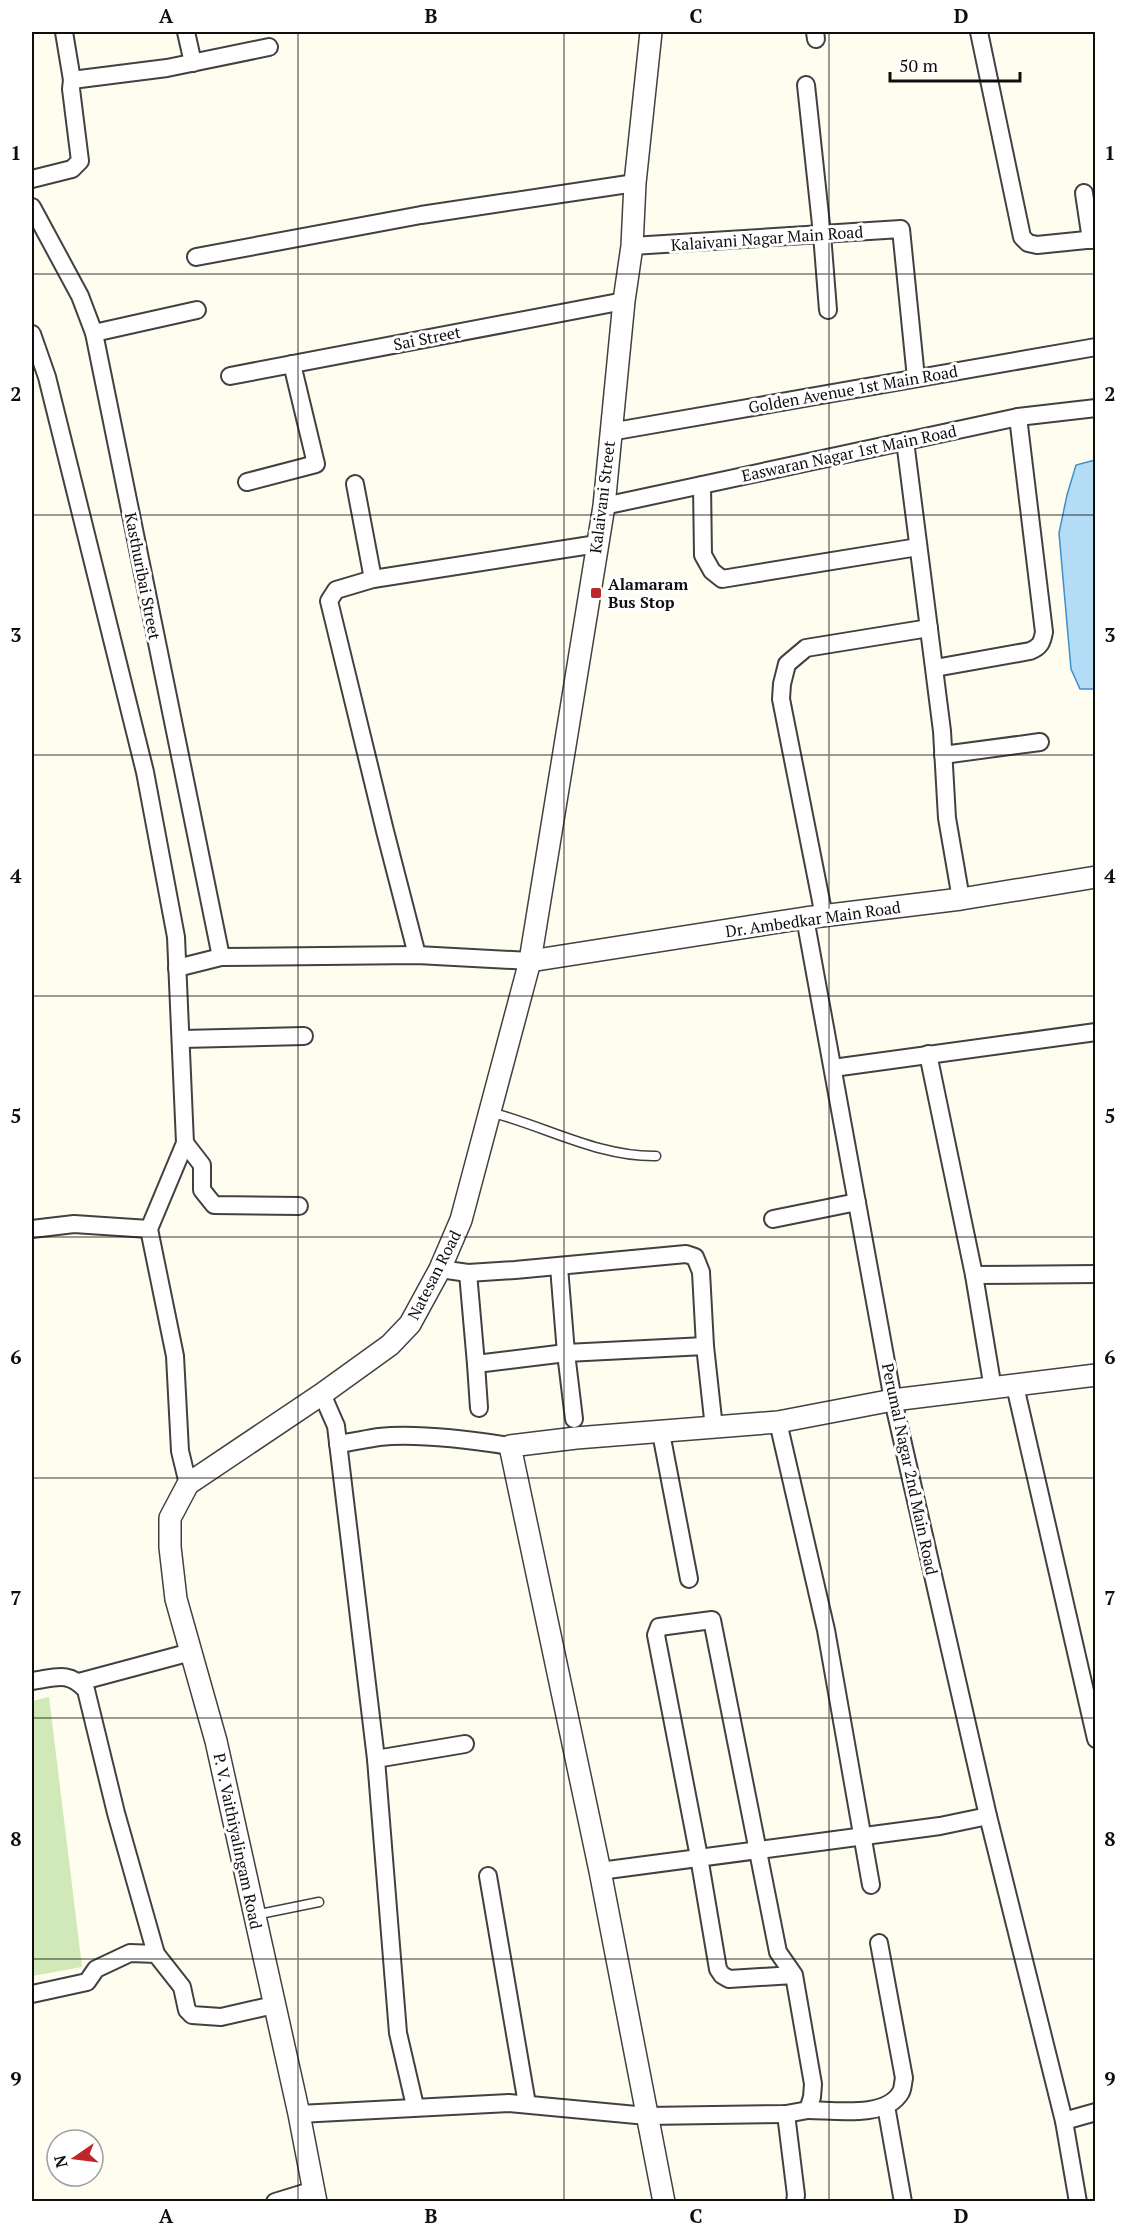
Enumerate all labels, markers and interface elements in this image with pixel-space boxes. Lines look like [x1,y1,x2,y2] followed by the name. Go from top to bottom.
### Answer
[159,2,174,29] text: A
[425,2,438,29] text: B
[689,2,703,29] text: C
[954,2,968,29] text: D
[890,45,1020,83] scale bar
[899,53,939,77] text: 50 m
[10,139,22,166] text: 1
[1104,139,1116,166] text: 1
[670,220,864,256] street label: Kalaivani Nagar Main Road
[391,321,463,355] street label: Sai Street
[747,360,959,418] street label: Golden Avenue 1st Main Road
[10,380,22,407] text: 2
[1104,380,1116,407] text: 2
[740,419,959,487] street label: Easwaran Nagar 1st Main Road
[584,439,620,555] street label: Kalaivani Street
[120,511,166,641] street label: Kasthuribai Street
[608,573,688,613] place label: Alamaram Bus Stop
[589,586,603,600] marker: Alamaram Bus Stop
[10,621,22,648] text: 3
[1104,621,1116,648] text: 3
[10,862,22,889] text: 4
[1104,862,1116,889] text: 4
[724,896,902,942] street label: Dr. Ambedkar Main Road
[10,1102,22,1129] text: 5
[1104,1102,1116,1129] text: 5
[402,1226,466,1324] street label: Natesan Road
[10,1343,22,1370] text: 6
[1104,1343,1116,1370] text: 6
[877,1361,943,1577] street label: Perumal Nagar 2nd Main Road
[10,1584,22,1611] text: 7
[1104,1584,1116,1611] text: 7
[209,1751,267,1931] street label: P. V. Vaithiyalingam Road
[10,1825,22,1852] text: 8
[1104,1825,1116,1852] text: 8
[10,2065,22,2092] text: 9
[1104,2065,1116,2092] text: 9
[45,2128,105,2188] north arrow
[48,2153,73,2170] text: N
[159,2202,174,2229] text: A
[425,2202,438,2229] text: B
[689,2202,703,2229] text: C
[954,2202,968,2229] text: D

